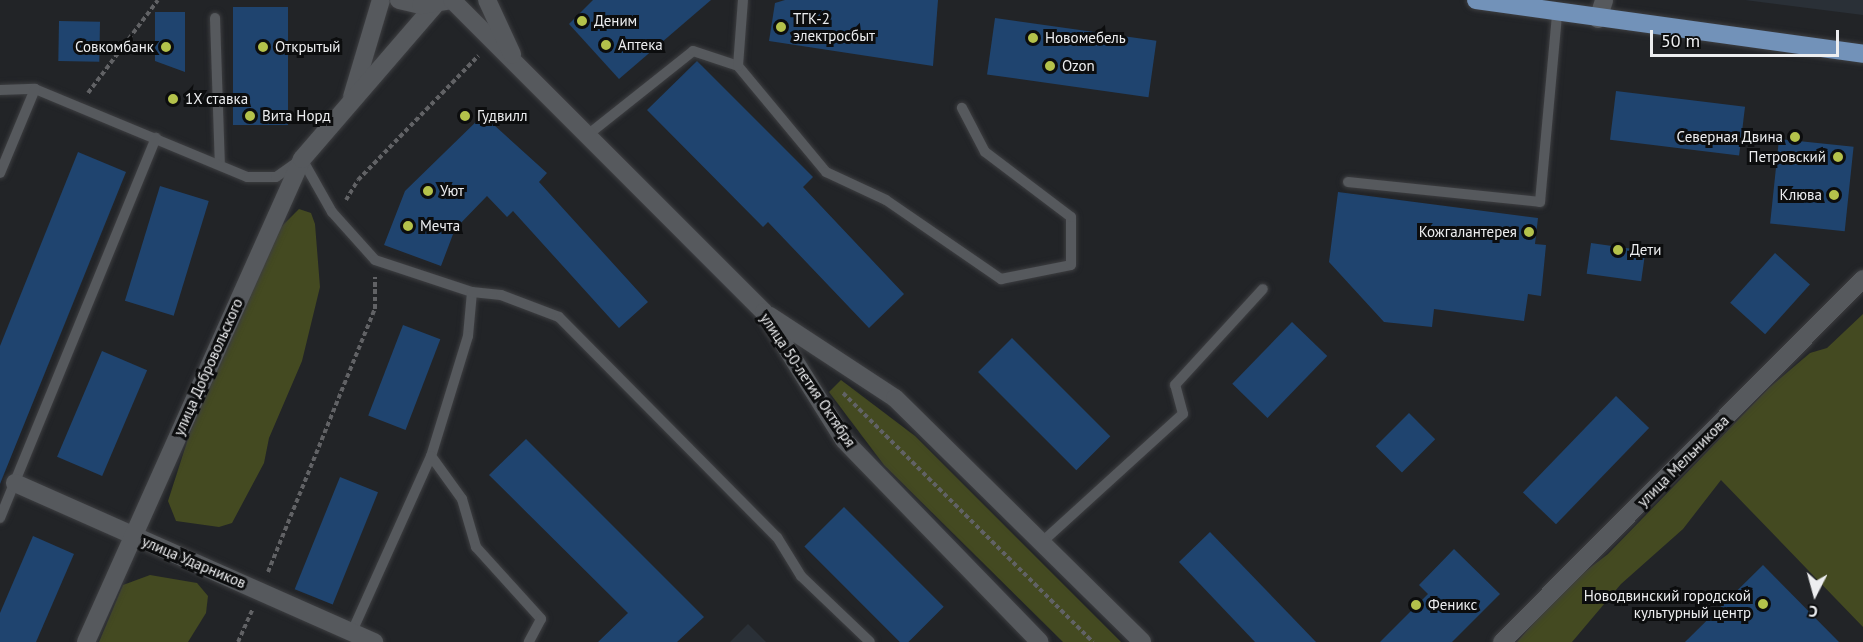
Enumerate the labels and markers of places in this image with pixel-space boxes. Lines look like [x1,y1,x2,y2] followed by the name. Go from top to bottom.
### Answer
[793,9,875,44] place label: ТГК-2 электросбыт
[594,12,637,30] place label: Деним
[575,14,589,28] marker: Деним
[774,20,788,34] marker: ТГК-2 электросбыт
[1045,29,1126,47] place label: Новомебель
[1026,31,1040,45] marker: Новомебель
[618,36,663,54] place label: Аптека
[75,38,154,56] place label: Совкомбанк
[275,38,340,56] place label: Открытый
[599,38,613,52] marker: Аптека
[159,40,173,54] marker: Совкомбанк
[256,40,270,54] marker: Открытый
[1062,57,1095,75] place label: Ozon
[1043,59,1057,73] marker: Ozon
[185,90,248,108] place label: 1Х ставка
[166,92,180,106] marker: 1Х ставка
[262,107,331,125] place label: Вита Норд
[477,107,528,125] place label: Гудвилл
[243,109,257,123] marker: Вита Норд
[458,109,472,123] marker: Гудвилл
[1676,128,1783,146] place label: Северная Двина
[1788,130,1802,144] marker: Северная Двина
[1749,148,1826,166] place label: Петровский
[1831,150,1845,164] marker: Петровский
[440,182,464,200] place label: Уют
[421,184,435,198] marker: Уют
[1780,186,1822,204] place label: Клюва
[1827,188,1841,202] marker: Клюва
[420,217,460,235] place label: Мечта
[401,219,415,233] marker: Мечта
[1419,223,1517,241] place label: Кожгалантерея
[1522,225,1536,239] marker: Кожгалантерея
[1630,241,1661,259] place label: Дети
[1611,243,1625,257] marker: Дети
[1584,586,1751,621] place label: Новодвинский городской культурный центр
[1428,596,1477,614] place label: Феникс
[1756,597,1770,611] marker: Новодвинский городской культурный центр
[1409,598,1423,612] marker: Феникс

